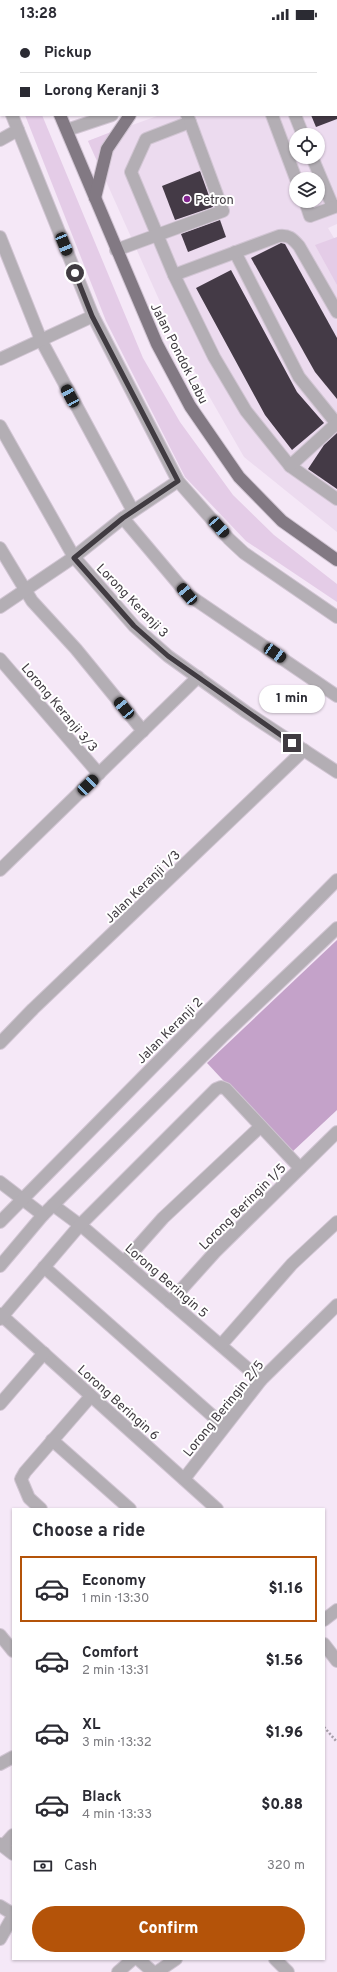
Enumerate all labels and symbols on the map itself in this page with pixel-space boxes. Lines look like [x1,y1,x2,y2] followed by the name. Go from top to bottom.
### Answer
[195,193,234,209] place label: Petron
[182,194,192,204] marker: Petron
[54,231,74,257] car
[66,264,84,282] route start
[146,301,211,407] street label: Jalan Pondok Labu
[59,383,81,409] car
[207,514,231,540] car
[92,561,171,642] street label: Lorong Keranji 3
[175,581,199,607] car
[262,641,288,665] car
[17,661,100,756] street label: Lorong Keranji 3/3
[259,685,325,713] callout: 1 min
[112,695,136,721] car
[283,734,301,752] route end
[75,772,101,798] car
[102,848,184,927] street label: Jalan Keranji 1/3
[134,995,207,1068] street label: Jalan Keranji 2
[197,1161,290,1254] street label: Lorong Beringin 1/5
[121,1241,211,1322] street label: Lorong Beringin 5
[181,1358,268,1461] street label: Lorong Beringin 2/5
[73,1363,162,1444] street label: Lorong Beringin 6

